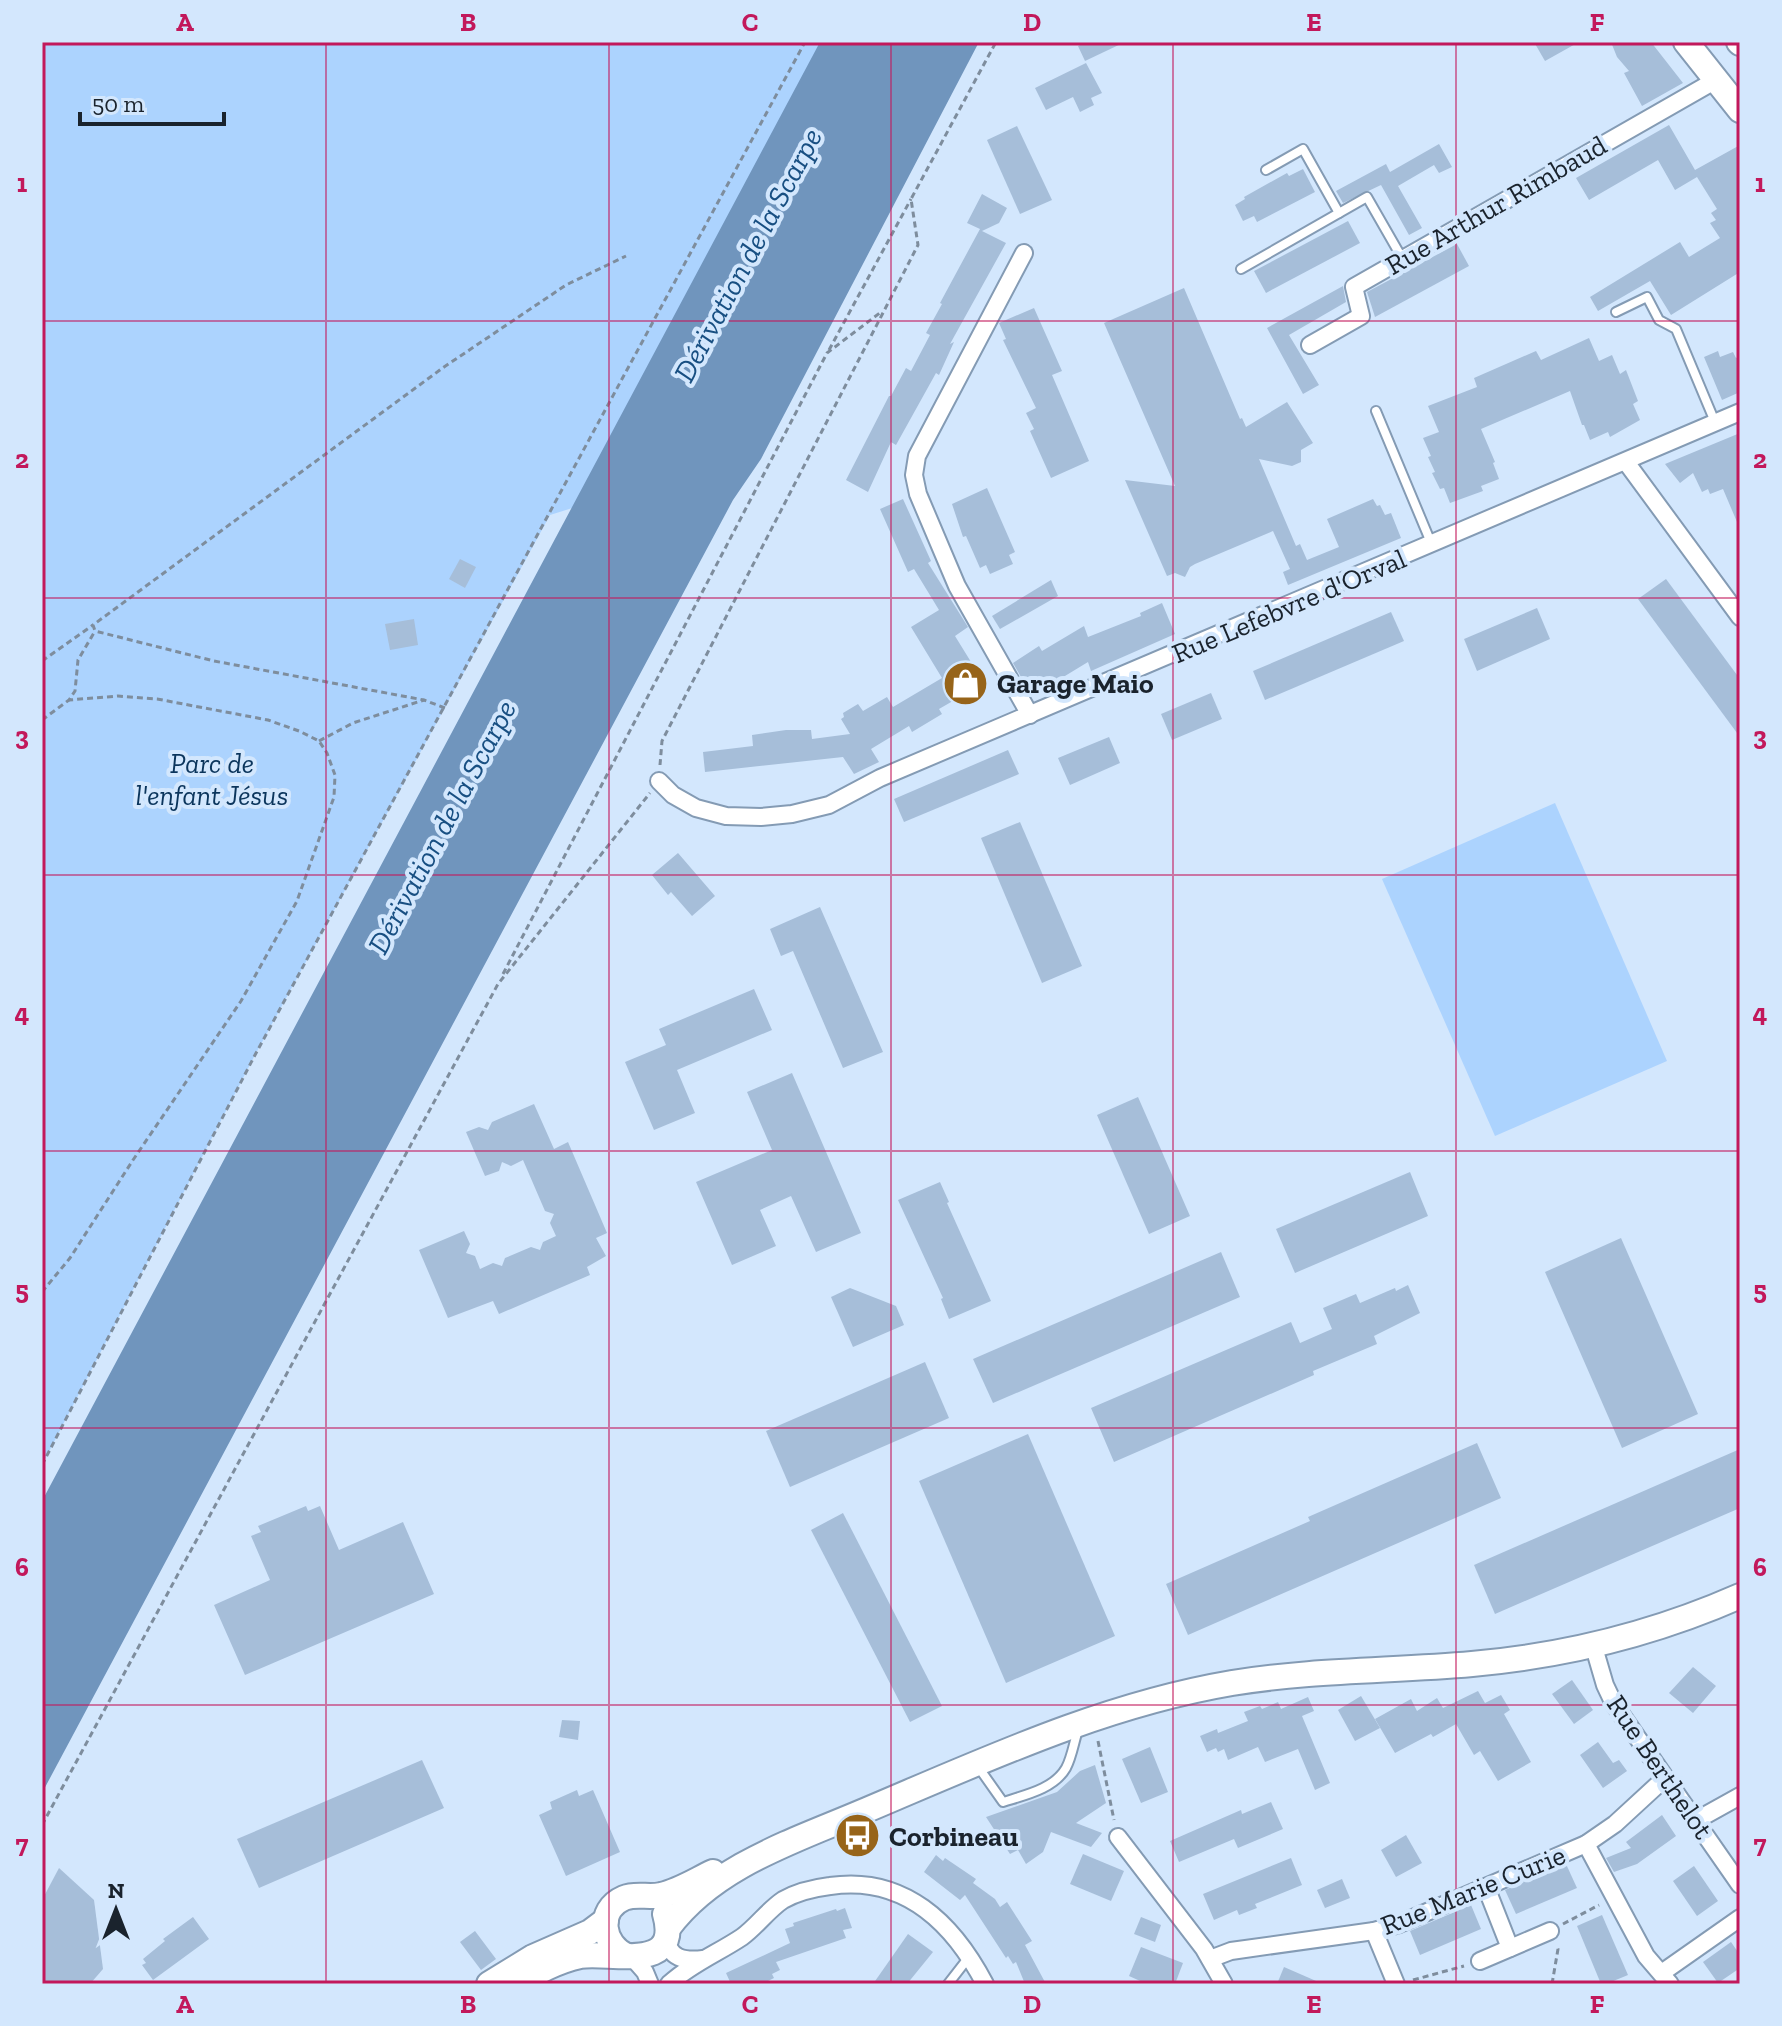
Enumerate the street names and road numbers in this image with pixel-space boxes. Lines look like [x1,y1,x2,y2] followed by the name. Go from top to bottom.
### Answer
[1380,128,1612,282] street label: Rue Arthur Rimbaud
[1167,542,1411,670] street label: Rue Lefebvre d'Orval
[1600,1689,1720,1845] street label: Rue Berthelot
[1376,1838,1570,1942] street label: Rue Marie Curie

